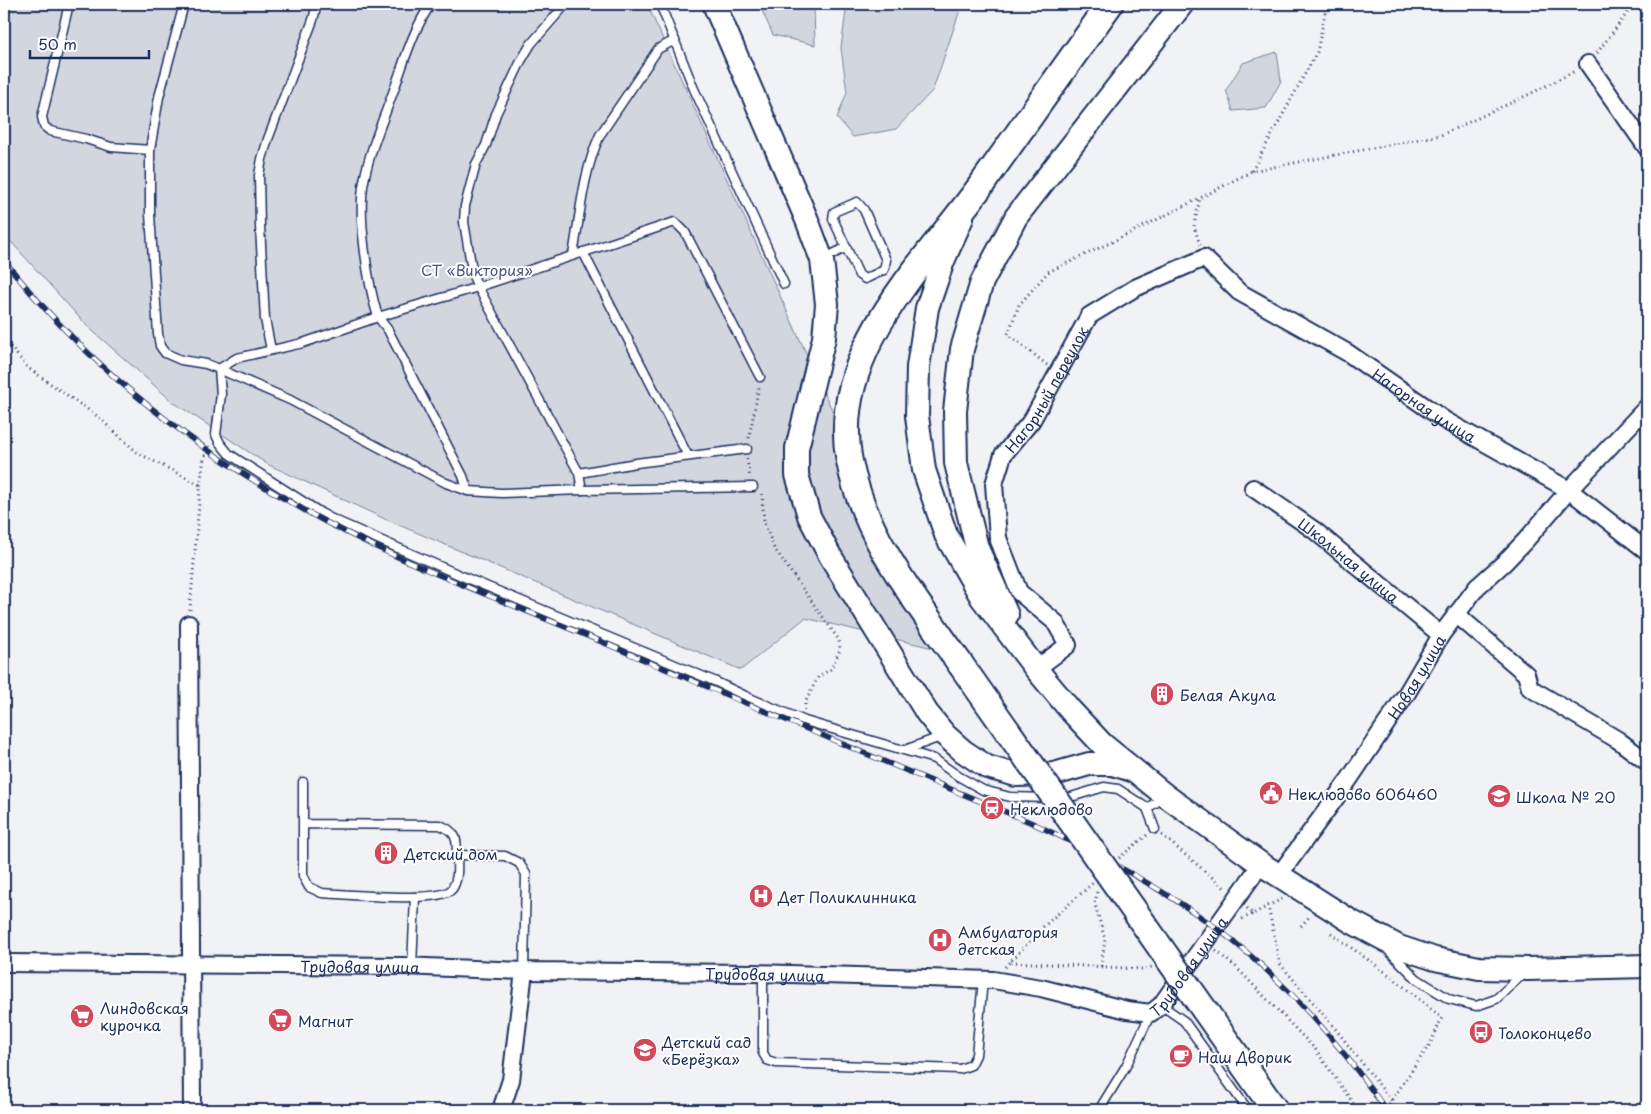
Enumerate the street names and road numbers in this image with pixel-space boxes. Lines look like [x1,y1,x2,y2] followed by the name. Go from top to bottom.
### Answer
[998,321,1093,457] street label: Нагорный переулок
[1368,362,1481,448] street label: Нагорная улица
[1294,511,1405,608] street label: Школьная улица
[1381,630,1451,724] street label: Новая улица
[1144,911,1233,1022] street label: Трудовая улица
[300,954,421,978] street label: Трудовая улица
[705,961,825,987] street label: Трудовая улица

